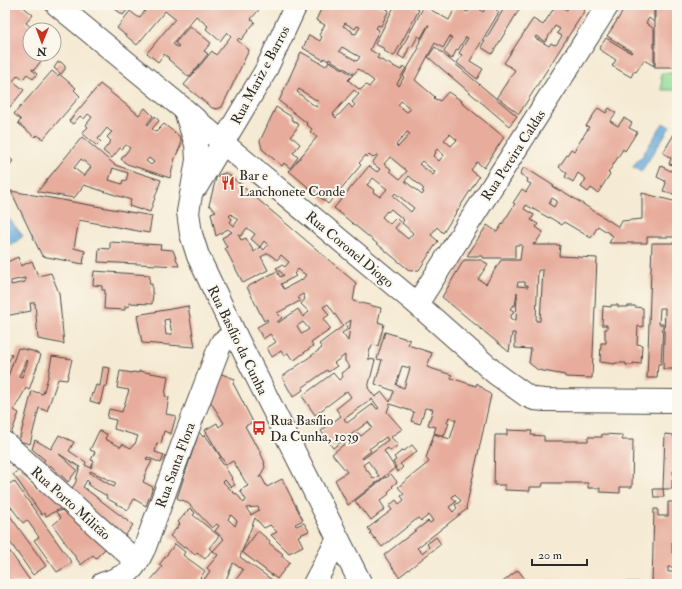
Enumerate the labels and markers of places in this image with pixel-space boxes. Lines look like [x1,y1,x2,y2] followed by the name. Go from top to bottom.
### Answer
[239,167,345,200] place label: Bar e Lanchonete Conde
[220,175,236,191] restaurant icon: Bar e Lanchonete Conde
[270,412,359,445] place label: Rua Basílio Da Cunha, 1039
[251,420,267,436] bus stop icon: Rua Basílio Da Cunha, 1039

